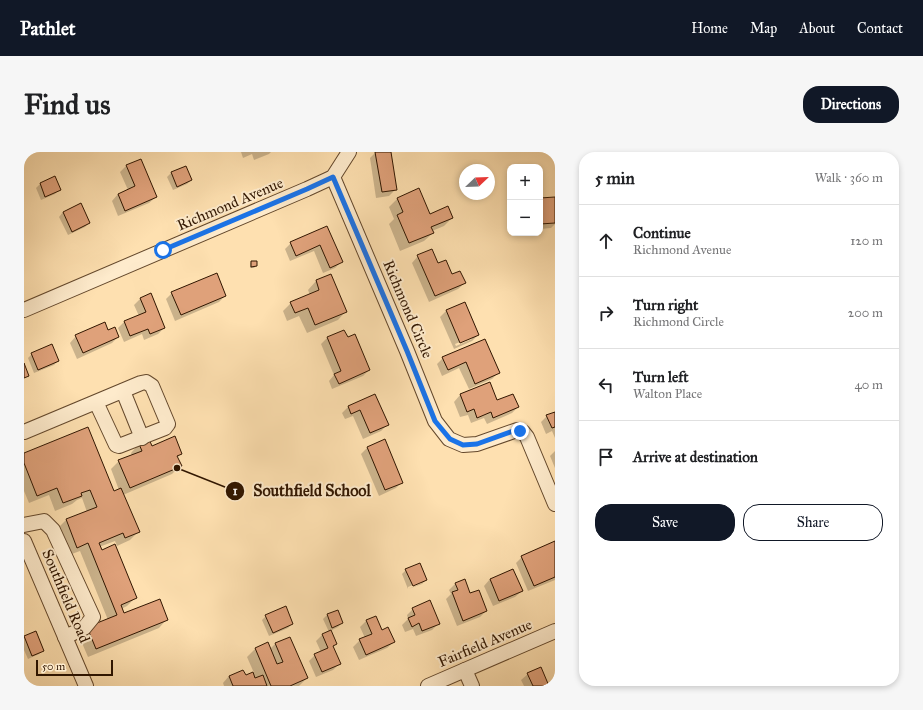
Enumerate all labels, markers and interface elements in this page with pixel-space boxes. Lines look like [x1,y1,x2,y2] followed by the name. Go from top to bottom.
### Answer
[20,17,76,40] text: Pathlet
[691,20,728,37] text: Home
[750,20,777,37] text: Map
[799,20,835,37] text: About
[857,20,903,37] text: Contact
[803,86,899,123] button: Directions
[24,87,110,122] text: Find us
[459,164,495,200] north arrow
[507,164,543,236] map controls
[507,164,543,200] button: +
[595,168,635,189] text: 5 min
[815,170,883,186] text: Walk · 360 m
[174,174,286,234] street label: Richmond Avenue
[507,200,543,236] button: −
[633,224,691,242] text: Continue
[595,230,617,252] icon: ahead
[850,233,883,249] text: 120 m
[154,241,172,259] route start
[633,242,731,258] text: Richmond Avenue
[379,257,437,361] street label: Richmond Circle
[633,296,698,314] text: Turn right
[595,302,617,324] icon: right
[848,305,883,321] text: 200 m
[633,314,724,330] text: Richmond Circle
[633,368,689,386] text: Turn left
[595,374,617,396] icon: left
[854,377,883,393] text: 40 m
[633,386,702,402] text: Walton Place
[511,422,529,440] route end
[595,446,617,468] icon: arrive
[633,448,758,466] text: Arrive at destination
[225,477,379,505] callout: Southfield School
[253,481,371,500] text: Southfield School
[233,484,238,498] text: 1
[595,504,735,541] button: Save
[743,504,883,541] button: Share
[38,547,94,646] street label: Southfield Road
[435,615,535,671] street label: Fairfield Avenue
[36,658,113,677] scale bar
[42,660,65,673] text: 50 m

